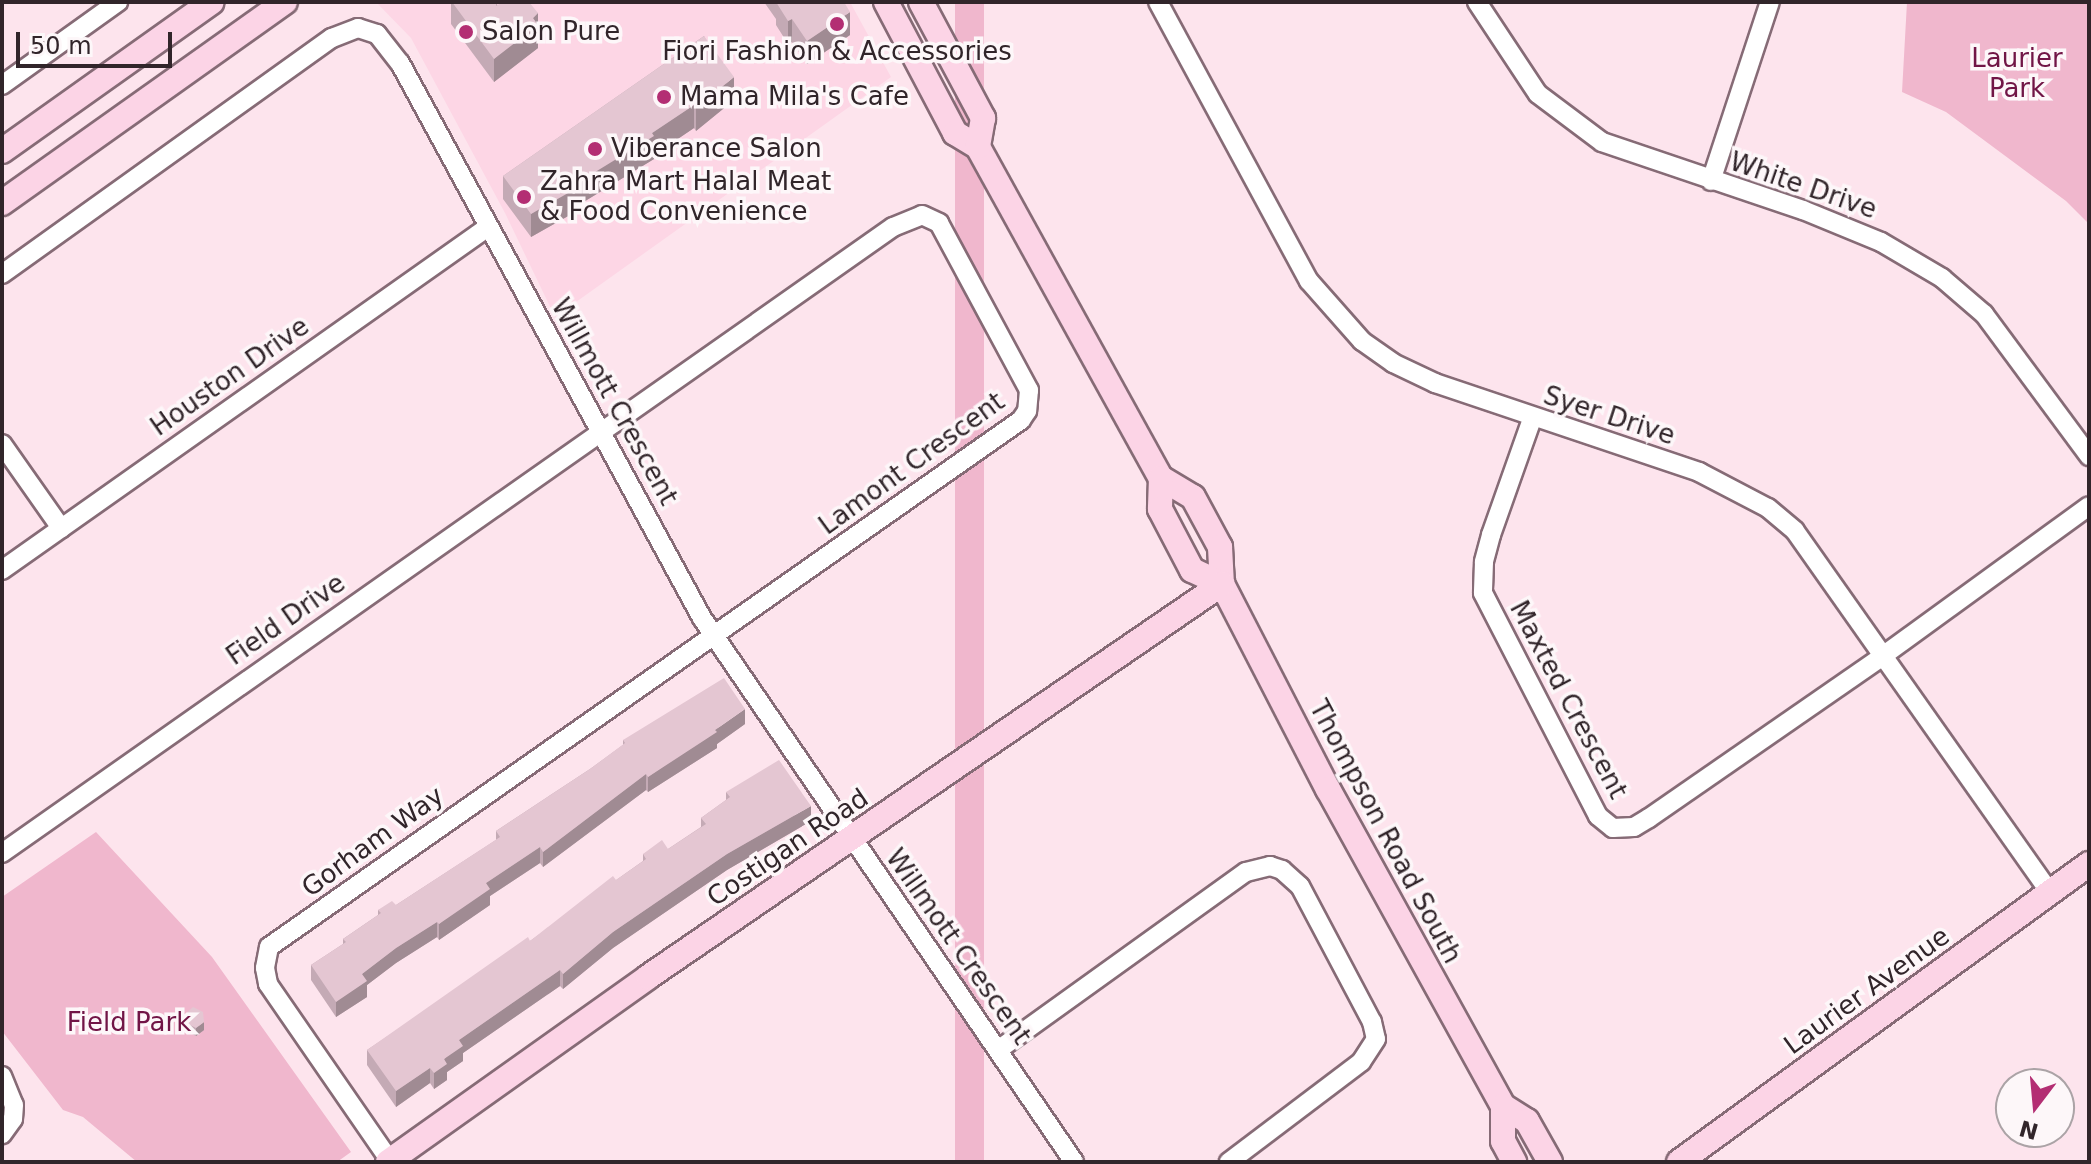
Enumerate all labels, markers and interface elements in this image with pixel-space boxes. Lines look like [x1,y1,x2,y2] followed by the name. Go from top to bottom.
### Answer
[828,15,846,33] marker: Fiori Fashion & Accessories
[20,16,176,66] scale bar
[482,16,620,48] place label: Salon Pure
[457,23,475,41] marker: Salon Pure
[30,32,92,60] text: 50 m
[662,36,1012,68] place label: Fiori Fashion & Accessories
[1971,43,2063,104] park label: Laurier Park
[680,81,909,113] place label: Mama Mila's Cafe
[655,88,673,106] marker: Mama Mila's Cafe
[611,133,822,165] place label: Viberance Salon
[586,140,604,158] marker: Viberance Salon
[1726,146,1880,226] street label: White Drive
[540,166,831,228] place label: Zahra Mart Halal Meat & Food Convenience
[515,188,533,206] marker: Zahra Mart Halal Meat & Food Convenience
[544,293,684,511] street label: Willmott Crescent
[145,311,315,443] street label: Houston Drive
[1539,380,1679,452] street label: Syer Drive
[813,386,1011,542] street label: Lamont Crescent
[221,568,351,672] street label: Field Drive
[1503,596,1633,804] street label: Maxted Crescent
[1302,695,1468,969] street label: Thompson Road South
[296,780,450,904] street label: Gorham Way
[702,783,874,913] street label: Costigan Road
[879,843,1037,1051] street label: Willmott Crescent
[1778,921,1956,1061] street label: Laurier Avenue
[67,1007,191,1039] park label: Field Park
[1995,1068,2075,1148] north arrow
[2017,1115,2041,1144] text: N

